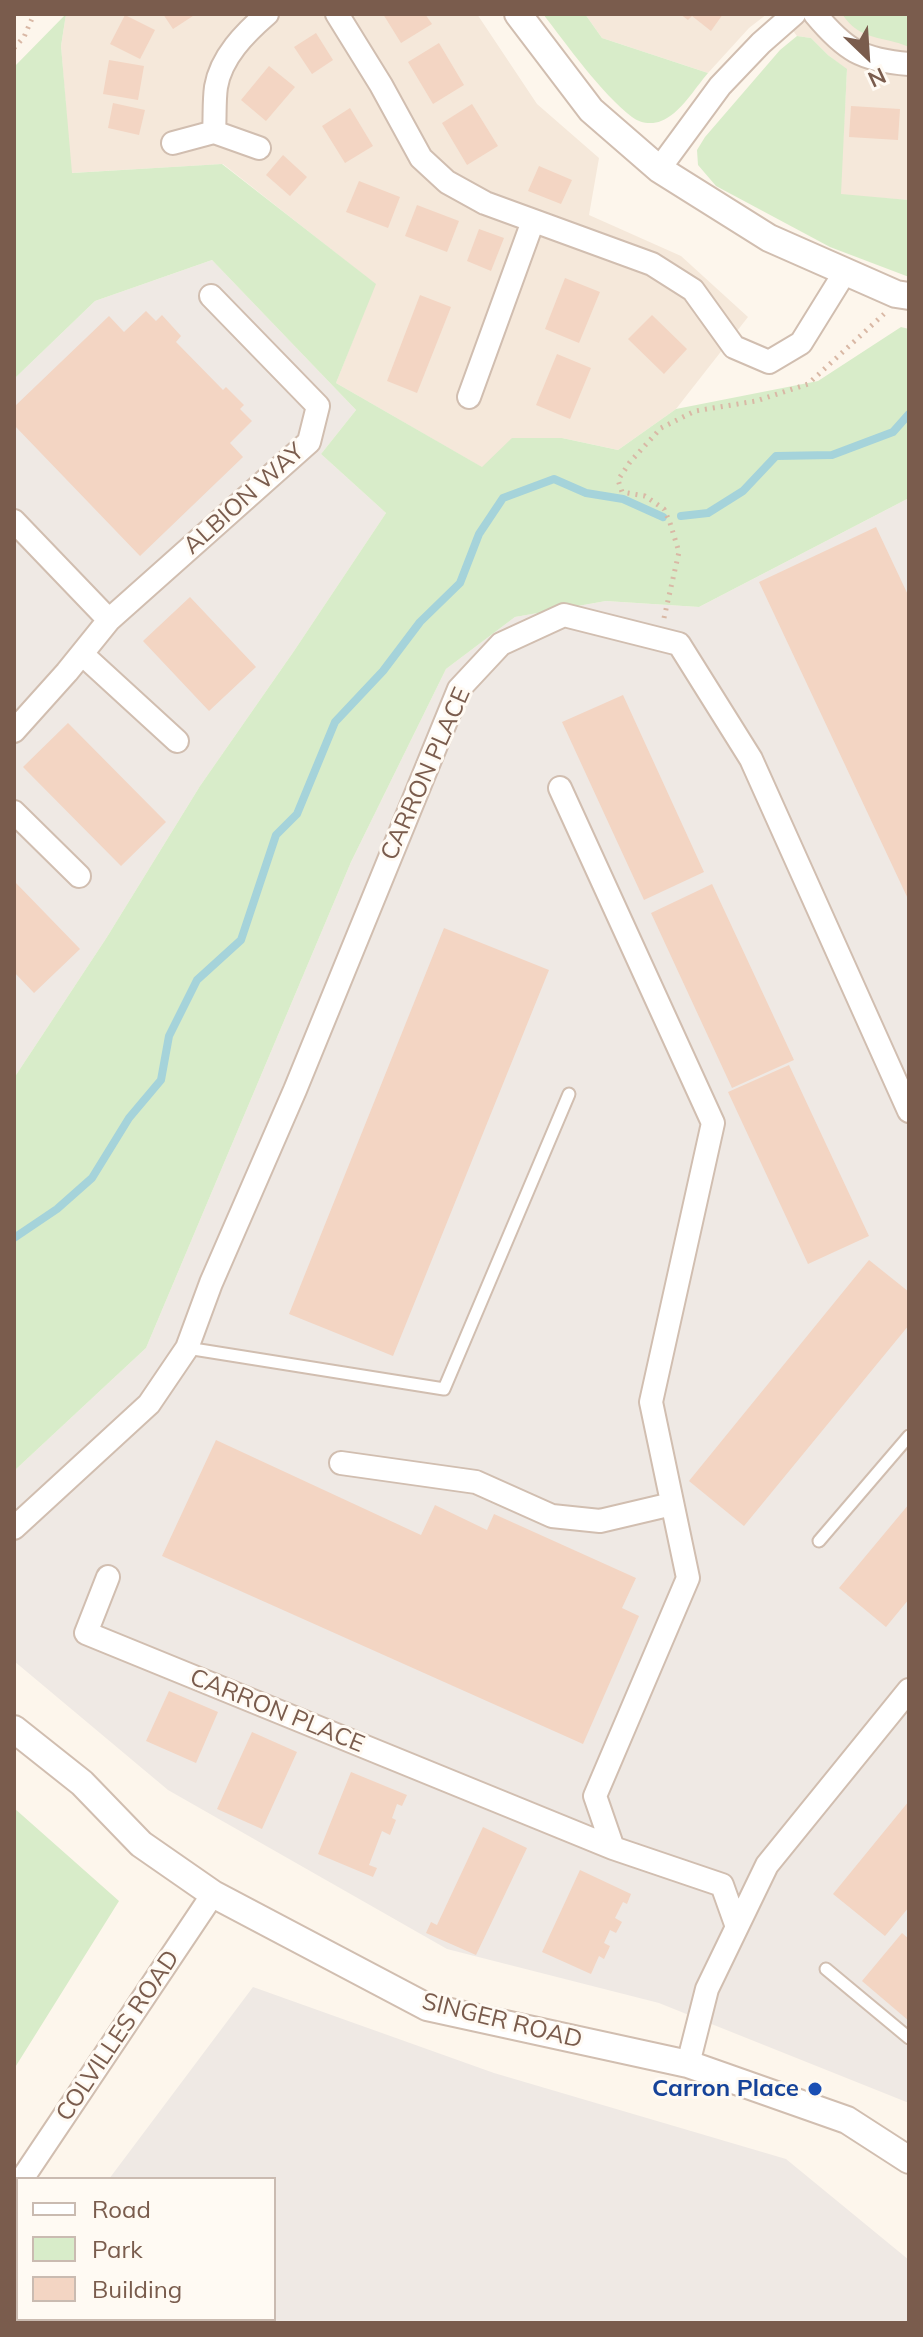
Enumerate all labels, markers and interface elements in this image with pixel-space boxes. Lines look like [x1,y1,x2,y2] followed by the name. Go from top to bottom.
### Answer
[827,16,907,96] north arrow
[864,62,891,94] text: N
[178,437,310,561] street label: ALBION WAY
[375,683,477,865] street label: CARRON PLACE
[186,1663,368,1759] street label: CARRON PLACE
[50,1945,186,2127] street label: COLVILLES ROAD
[419,1987,585,2055] street label: SINGER ROAD
[652,2075,799,2103] place label: Carron Place
[806,2080,824,2098] marker: Carron Place
[16,2177,276,2321] legend
[92,2194,151,2224] text: Road
[92,2234,143,2264] text: Park
[92,2274,182,2304] text: Building

